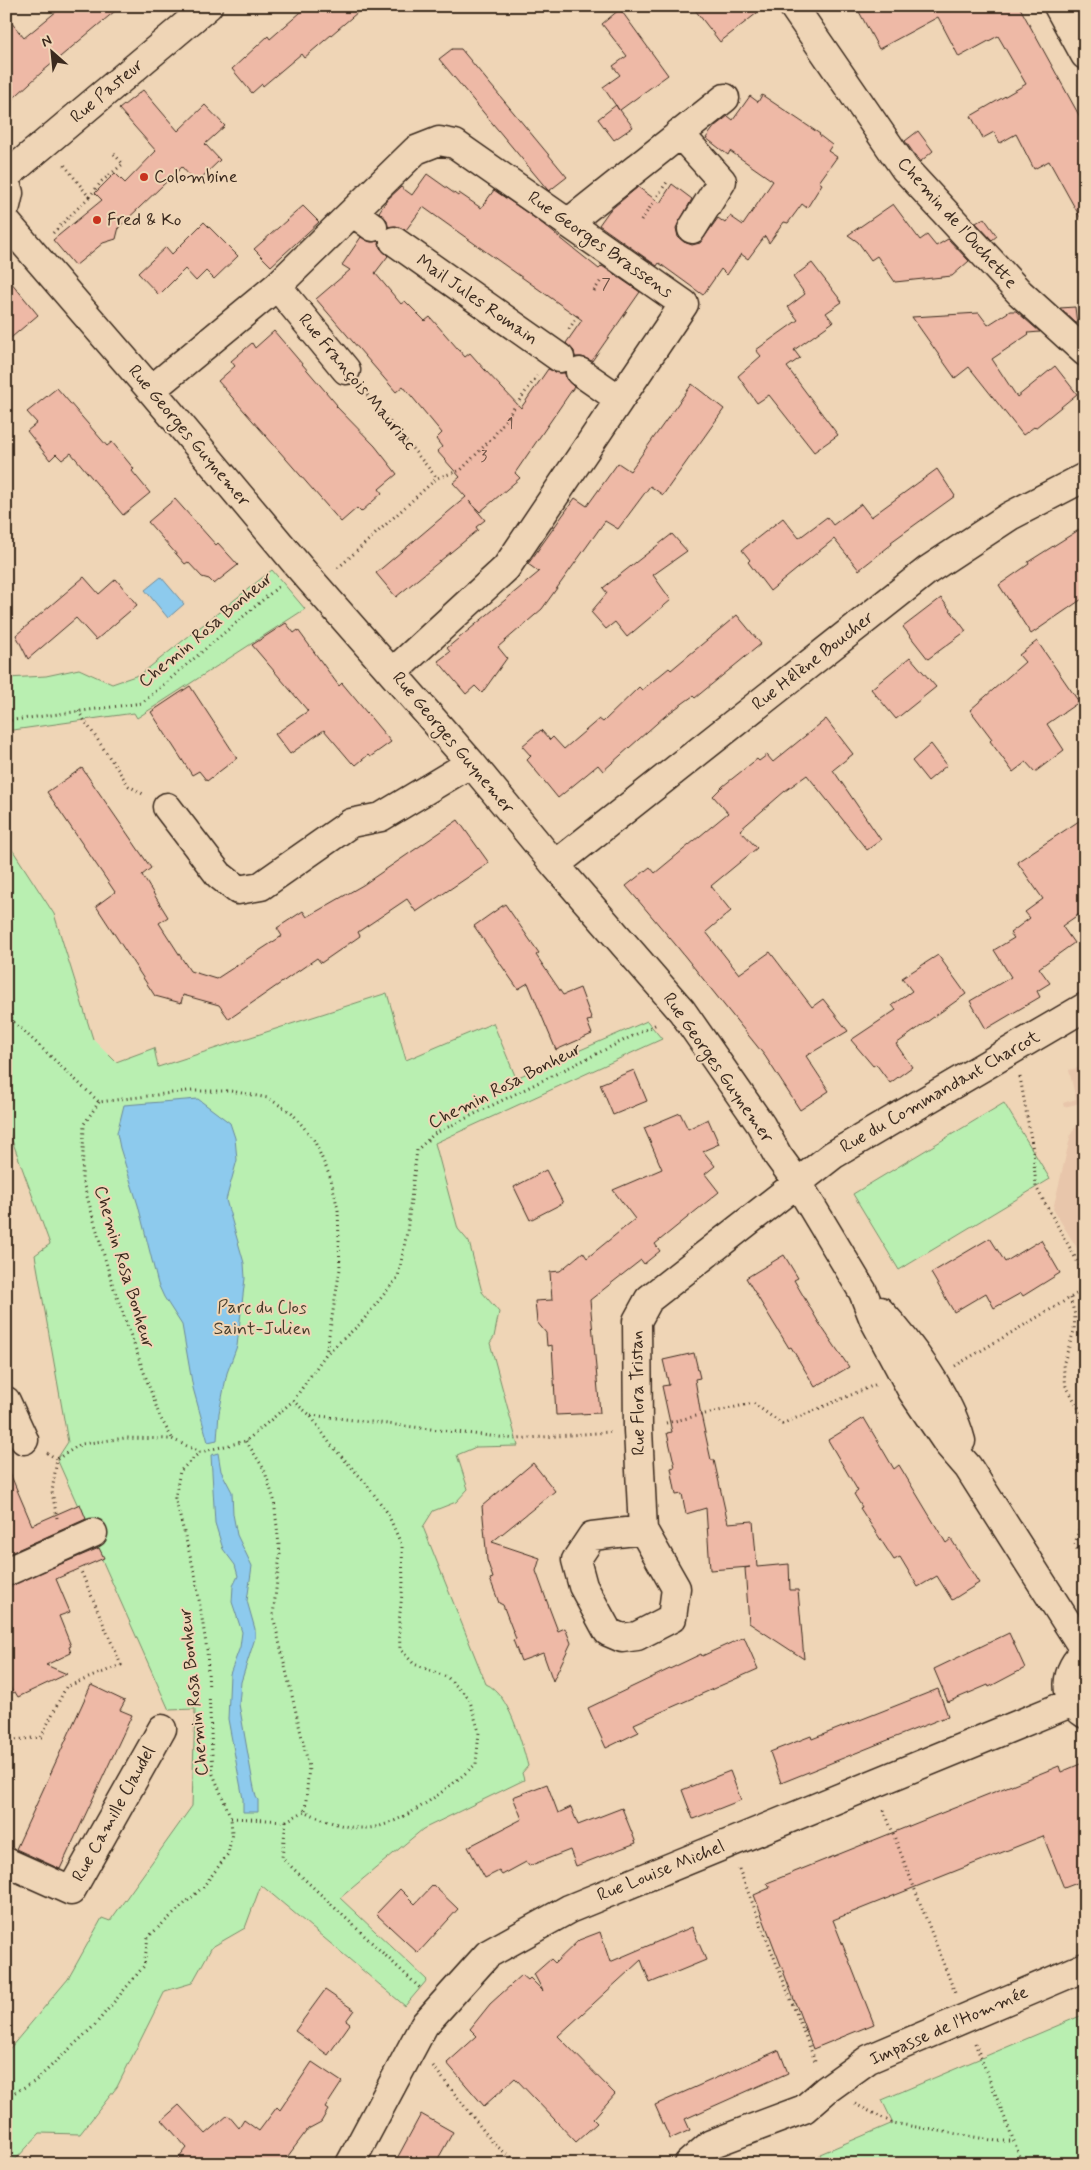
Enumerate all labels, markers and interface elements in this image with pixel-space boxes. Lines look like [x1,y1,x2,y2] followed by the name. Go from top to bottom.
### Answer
[28,28,78,78] north arrow
[38,31,55,51] text: N
[65,53,149,129] street label: Rue Pasteur
[891,152,1023,294] street label: Chemin de l'Ouchette
[154,165,238,189] place label: Colombine
[138,171,150,183] marker: Colombine
[522,186,677,305] street label: Rue Georges Brassens
[107,208,182,232] place label: Fred & Ko
[91,214,103,226] marker: Fred & Ko
[411,249,543,351] street label: Mail Jules Romain
[601,275,611,295] house number: 7
[293,308,421,456] street label: Rue François Mauriac
[122,360,256,513] street label: Rue Georges Guynemer
[507,414,513,434] house number: 1
[481,447,488,467] house number: 3
[134,566,279,693] street label: Chemin Rosa Bonheur
[747,605,879,716] street label: Rue Hélène Boucher
[386,667,520,820] street label: Rue Georges Guynemer
[656,988,779,1149] street label: Rue Georges Guynemer
[836,1025,1044,1159] street label: Rue du Commandant Charcot
[424,1037,586,1135] street label: Chemin Rosa Bonheur
[88,1183,160,1352] street label: Chemin Rosa Bonheur
[214,1296,310,1341] park label: Parc du Clos Saint-Julien
[625,1330,651,1456] street label: Rue Flora Tristan
[173,1606,215,1777] street label: Chemin Rosa Bonheur
[67,1742,161,1886] street label: Rue Camille Claudel
[594,1834,728,1908] street label: Rue Louise Michel
[866,1980,1032,2072] street label: Impasse de l'Hommée

